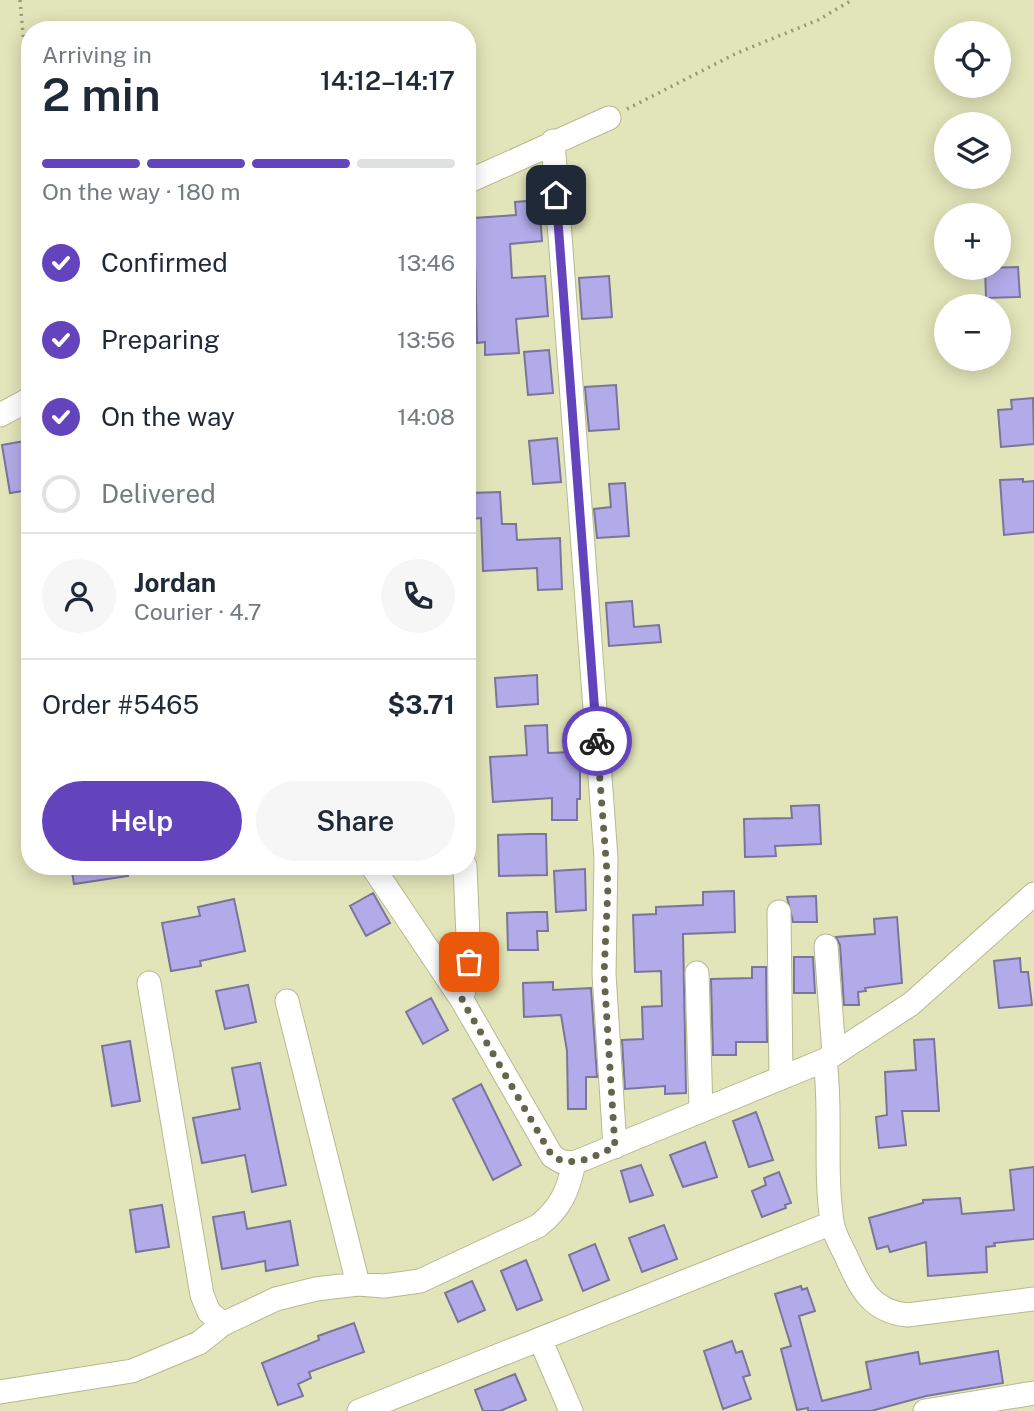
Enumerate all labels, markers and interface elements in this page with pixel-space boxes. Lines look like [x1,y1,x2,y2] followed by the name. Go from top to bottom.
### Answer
[934,21,1011,371] map controls
[934,21,1011,98] button: locate
[42,41,152,68] text: Arriving in
[320,65,455,96] text: 14:12–14:17
[42,67,161,121] text: 2 min
[934,112,1011,189] button: layers
[526,165,586,225] pin
[537,176,575,214] icon: home
[42,178,240,205] text: On the way · 180 m
[934,203,1011,280] button: +
[42,244,80,282] icon: check
[101,247,228,278] text: Confirmed
[397,249,455,276] text: 13:46
[934,294,1011,371] button: −
[42,321,80,359] icon: check
[101,324,220,355] text: Preparing
[397,326,455,353] text: 13:56
[42,398,80,436] icon: check
[101,401,235,432] text: On the way
[397,403,455,430] text: 14:08
[101,478,216,509] text: Delivered
[42,559,116,633] button: person
[381,559,455,633] button: phone
[134,567,216,598] text: Jordan
[134,598,262,625] text: Courier · 4.7
[42,689,199,720] text: Order #5465
[387,689,455,720] text: $3.71
[562,706,632,776] courier
[578,722,616,760] icon: bike
[42,781,242,861] button: Help
[256,781,455,861] button: Share
[439,932,499,992] pin
[450,943,488,981] icon: bag

